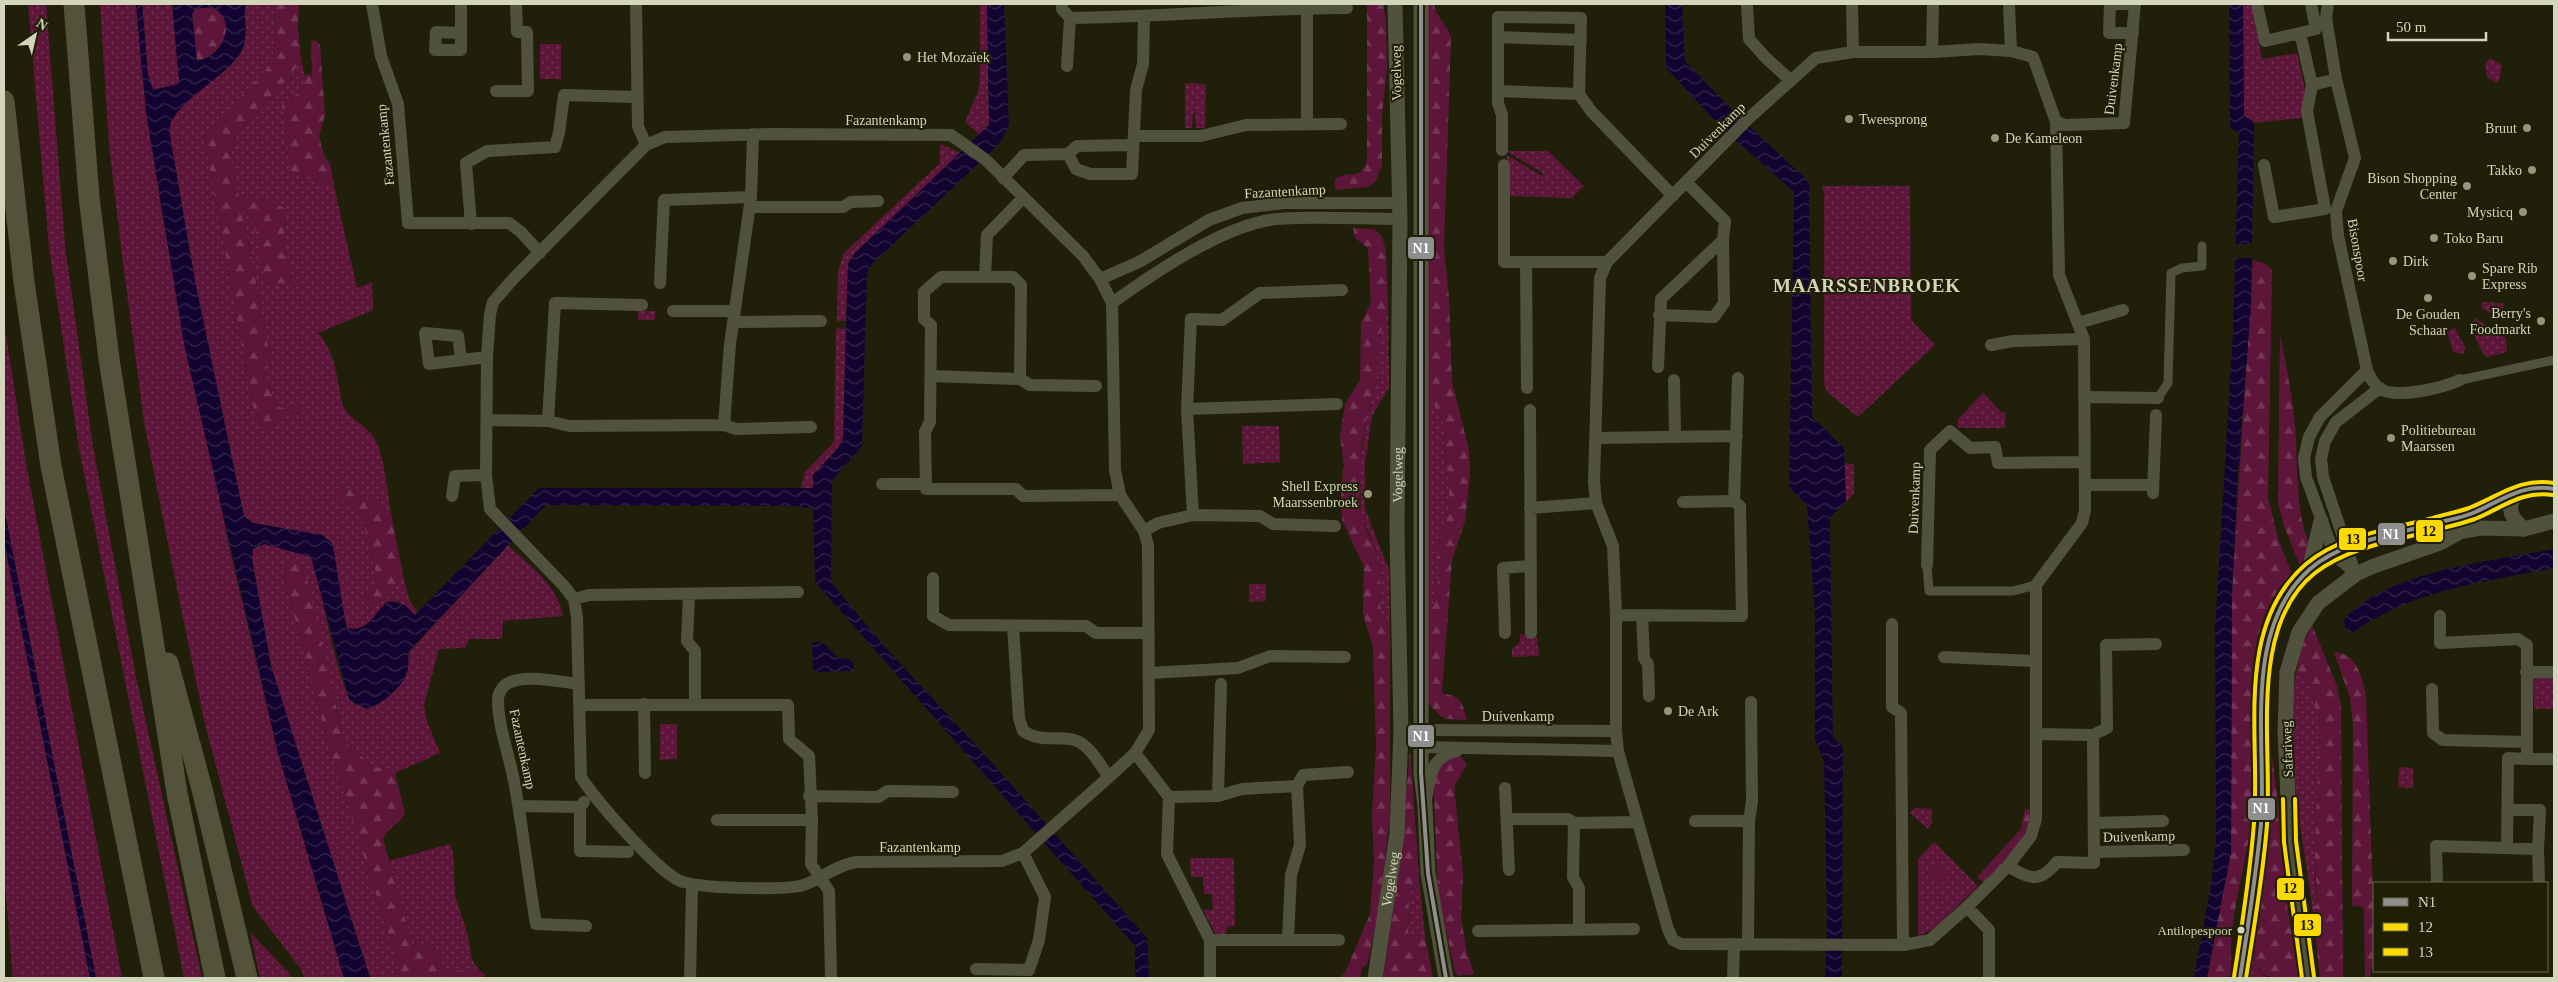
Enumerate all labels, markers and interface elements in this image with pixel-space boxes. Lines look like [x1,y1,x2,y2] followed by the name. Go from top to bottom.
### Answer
[10,10,60,60] north arrow
[2388,10,2486,42] scale bar
[34,16,50,34] text: N
[2396,19,2427,35] text: 50 m
[2102,42,2125,116] street label: Duivenkamp
[1389,45,1404,101] street label: Vogelweg
[917,50,990,65] place label: Het Mozaïek
[901,51,913,63] marker: Het Mozaïek
[1686,99,1748,161] street label: Duivenkamp
[374,104,397,186] street label: Fazantenkamp
[1859,112,1927,127] place label: Tweesprong
[845,113,927,128] street label: Fazantenkamp
[1843,113,1855,125] marker: Tweesprong
[2485,121,2517,136] place label: Bruut
[2521,122,2533,134] marker: Bruut
[2005,131,2082,146] place label: De Kameleon
[1989,132,2001,144] marker: De Kameleon
[2487,163,2522,178] place label: Takko
[2526,164,2538,176] marker: Takko
[2367,171,2457,202] place label: Bison Shopping Center
[2461,180,2473,192] marker: Bison Shopping Center
[1244,182,1326,201] street label: Fazantenkamp
[2467,205,2513,220] place label: Mysticq
[2517,206,2529,218] marker: Mysticq
[2345,217,2370,283] street label: Bisonspoor
[2444,231,2503,246] place label: Toko Baru
[2428,232,2440,244] marker: Toko Baru
[1407,236,1435,260] line badge: N1
[1412,241,1430,256] text: N1
[2403,254,2429,269] place label: Dirk
[2387,255,2399,267] marker: Dirk
[2482,261,2538,292] place label: Spare Rib Express
[2466,270,2478,282] marker: Spare Rib Express
[1773,275,1961,296] district label: MAARSSENBROEK
[2422,292,2434,304] marker: De Gouden Schaar
[2470,306,2531,337] place label: Berry's Foodmarkt
[2396,307,2460,338] place label: De Gouden Schaar
[2535,315,2547,327] marker: Berry's Foodmarkt
[2401,423,2476,454] place label: Politiebureau Maarssen
[2385,432,2397,444] marker: Politiebureau Maarssen
[1390,447,1406,503] street label: Vogelweg
[1906,462,1923,534] street label: Duivenkamp
[1272,479,1358,510] place label: Shell Express Maarssenbroek
[1362,488,1374,500] marker: Shell Express Maarssenbroek
[2415,519,2444,543] line badge: 12
[2377,522,2406,546] line badge: N1
[2422,524,2436,539] text: 12
[2338,527,2367,551] line badge: 13
[2382,527,2400,542] text: N1
[2346,532,2360,547] text: 13
[1678,704,1719,719] place label: De Ark
[1662,705,1674,717] marker: De Ark
[507,708,538,791] street label: Fazantenkamp
[1482,709,1554,724] street label: Duivenkamp
[2279,720,2296,778] street label: Safariweg
[1407,724,1435,748] line badge: N1
[1412,729,1430,744] text: N1
[2247,797,2276,821] line badge: N1
[2252,801,2270,816] text: N1
[2103,828,2175,845] street label: Duivenkamp
[879,840,961,855] street label: Fazantenkamp
[1379,851,1402,908] street label: Vogelweg
[2276,877,2305,901] line badge: 12
[2283,881,2297,896] text: 12
[2373,882,2548,972] legend
[2418,894,2436,910] text: N1
[2293,913,2322,937] line badge: 13
[2300,918,2314,933] text: 13
[2418,919,2433,935] text: 12
[2158,923,2233,938] place label: Antilopespoor
[2236,925,2246,935] marker: Antilopespoor
[2418,944,2433,960] text: 13

